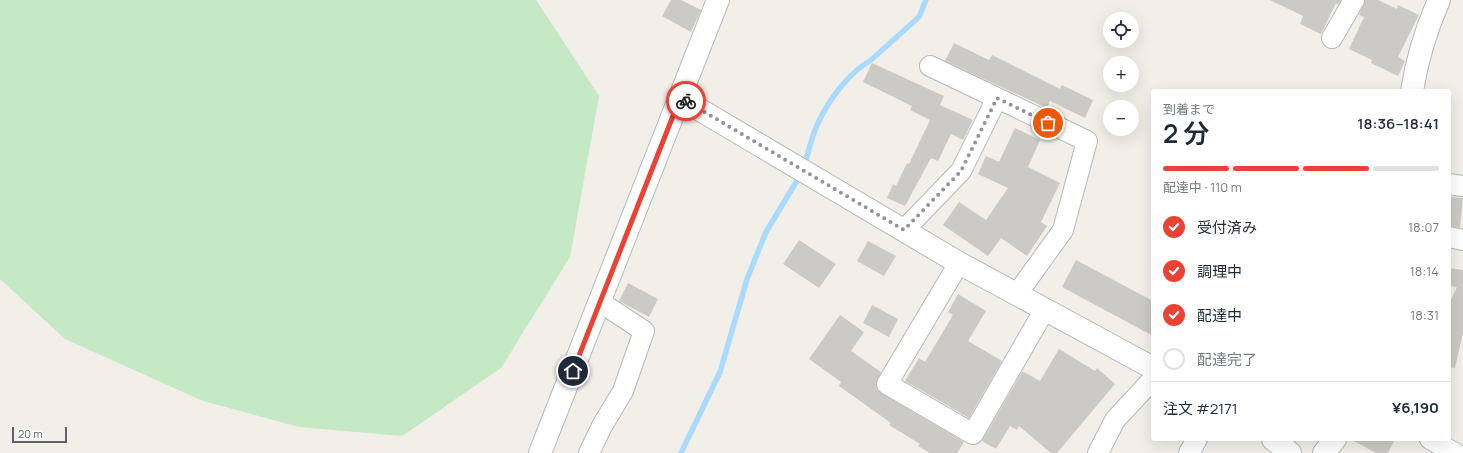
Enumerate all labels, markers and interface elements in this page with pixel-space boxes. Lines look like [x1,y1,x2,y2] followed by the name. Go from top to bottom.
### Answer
[1103,12,1139,136] map controls
[1103,12,1139,48] button: locate
[1103,56,1139,92] button: +
[666,81,706,121] courier
[675,90,697,112] icon: bike
[1103,100,1139,136] button: −
[1163,100,1215,118] text: 到着まで
[1031,106,1065,140] pin
[1037,112,1059,134] icon: bag
[1357,113,1439,134] text: 18:36–18:41
[1163,115,1209,151] text: 2 分
[1163,178,1242,196] text: 配達中 · 110 m
[1163,216,1185,238] icon: check
[1197,217,1257,238] text: 受付済み
[1408,218,1439,236] text: 18:07
[1163,260,1185,282] icon: check
[1197,261,1242,282] text: 調理中
[1410,262,1439,280] text: 18:14
[1163,304,1185,326] icon: check
[1197,305,1242,326] text: 配達中
[1410,306,1439,324] text: 18:31
[1197,349,1257,370] text: 配達完了
[556,354,590,388] pin
[562,360,584,382] icon: home
[1392,397,1439,418] text: ¥6,190
[1163,398,1238,419] text: 注文 #2171
[12,425,67,444] scale bar
[18,426,43,441] text: 20 m

